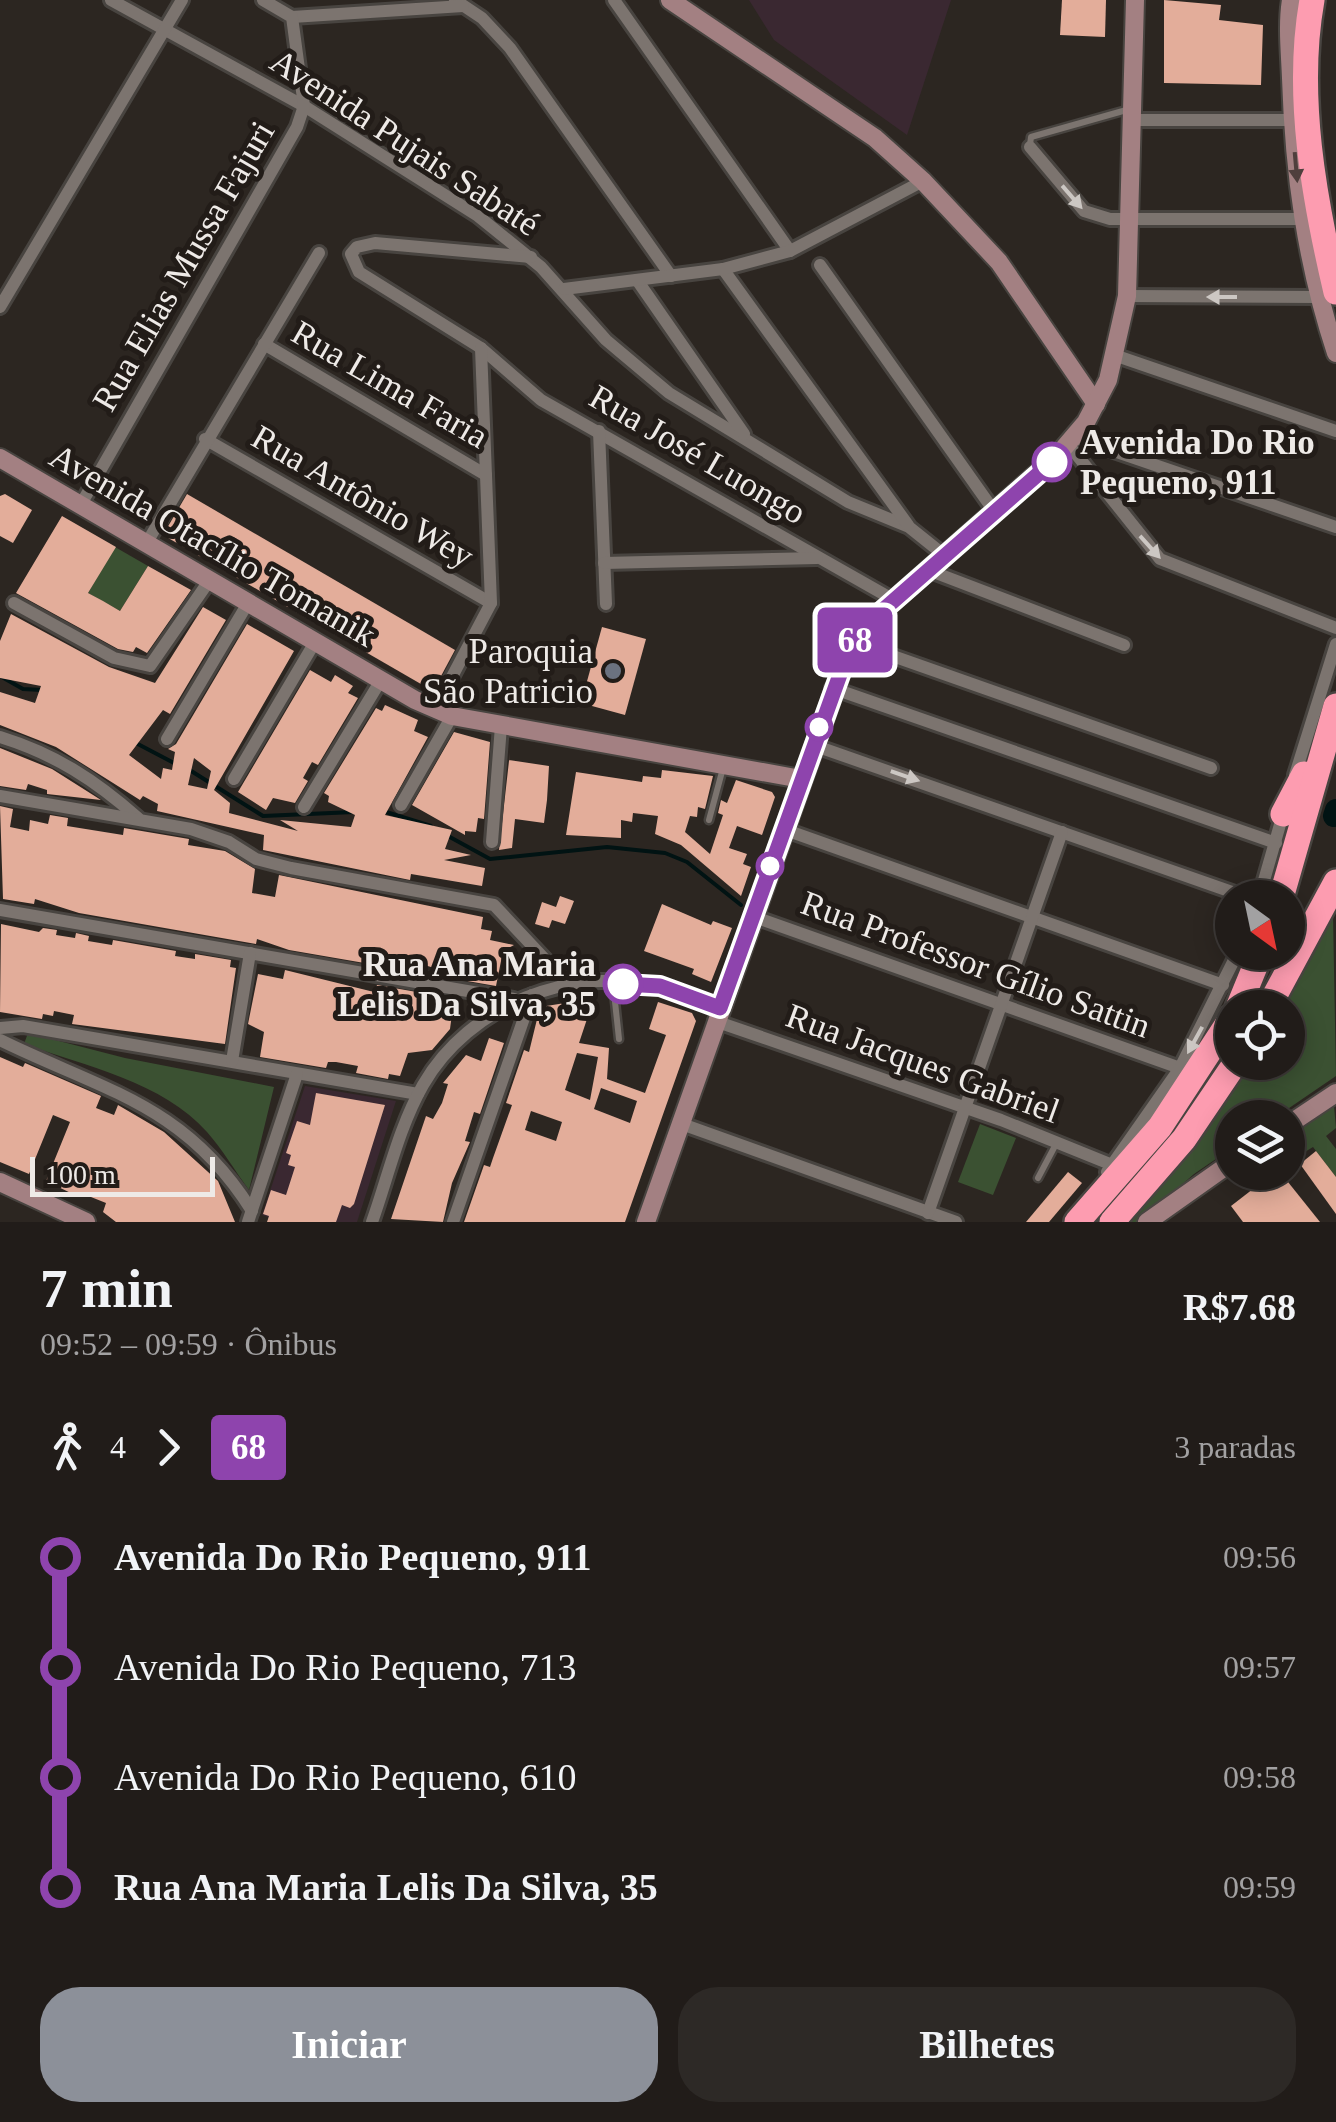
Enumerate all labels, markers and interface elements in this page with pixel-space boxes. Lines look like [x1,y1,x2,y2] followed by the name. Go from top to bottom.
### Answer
[263,41,546,244] street label: Avenida Pujais Sabaté
[85,114,282,418] street label: Rua Elias Mussa Fajuri
[1289,152,1305,184] one-way arrow
[1061,185,1083,210] one-way arrow
[1206,289,1238,305] one-way arrow
[285,313,495,456] street label: Rua Lima Faria
[583,377,813,532] street label: Rua José Luongo
[245,417,481,576] street label: Rua Antônio Wey
[1080,423,1315,502] place label: Avenida Do Rio Pequeno, 911
[43,436,383,655] street label: Avenida Otacílio Tomanik
[1033,443,1071,481] marker: Avenida Do Rio Pequeno, 911
[1139,534,1161,559] one-way arrow
[810,608,900,672] line badge: 68
[838,621,873,660] text: 68
[423,632,593,711] place label: Paroquia São Patricio
[602,660,624,682] marker: Paroquia São Patricio
[806,714,832,740] unlabelled marker
[891,770,921,785] one-way arrow
[757,853,783,879] unlabelled marker
[1215,880,1305,970] north arrow
[1215,880,1305,1190] map controls
[796,883,1156,1046] street label: Rua Professor Gílio Sattin
[337,945,596,1024] place label: Rua Ana Maria Lelis Da Silva, 35
[604,965,642,1003] marker: Rua Ana Maria Lelis Da Silva, 35
[1215,990,1305,1080] button: locate
[781,996,1065,1131] street label: Rua Jacques Gabriel
[1187,1025,1204,1054] one-way arrow
[1215,1100,1305,1190] button: layers
[30,1152,215,1196] scale bar
[45,1159,116,1190] text: 100 m
[40,1258,173,1319] text: 7 min
[1183,1286,1296,1328] text: R$7.68
[40,1326,337,1362] text: 09:52 – 09:59 · Ônibus
[40,1420,95,1475] icon: walk
[141,1420,196,1475] icon: forward
[231,1428,266,1467] text: 68
[110,1429,126,1465] text: 4
[1174,1429,1296,1465] text: 3 paradas
[114,1536,592,1578] text: Avenida Do Rio Pequeno, 911
[1223,1539,1296,1575] text: 09:56
[114,1646,577,1688] text: Avenida Do Rio Pequeno, 713
[1223,1649,1296,1685] text: 09:57
[114,1756,577,1798] text: Avenida Do Rio Pequeno, 610
[1223,1759,1296,1795] text: 09:58
[114,1866,658,1908] text: Rua Ana Maria Lelis Da Silva, 35
[1223,1869,1296,1905] text: 09:59
[40,1987,658,2102] button: Iniciar
[678,1987,1296,2102] button: Bilhetes

